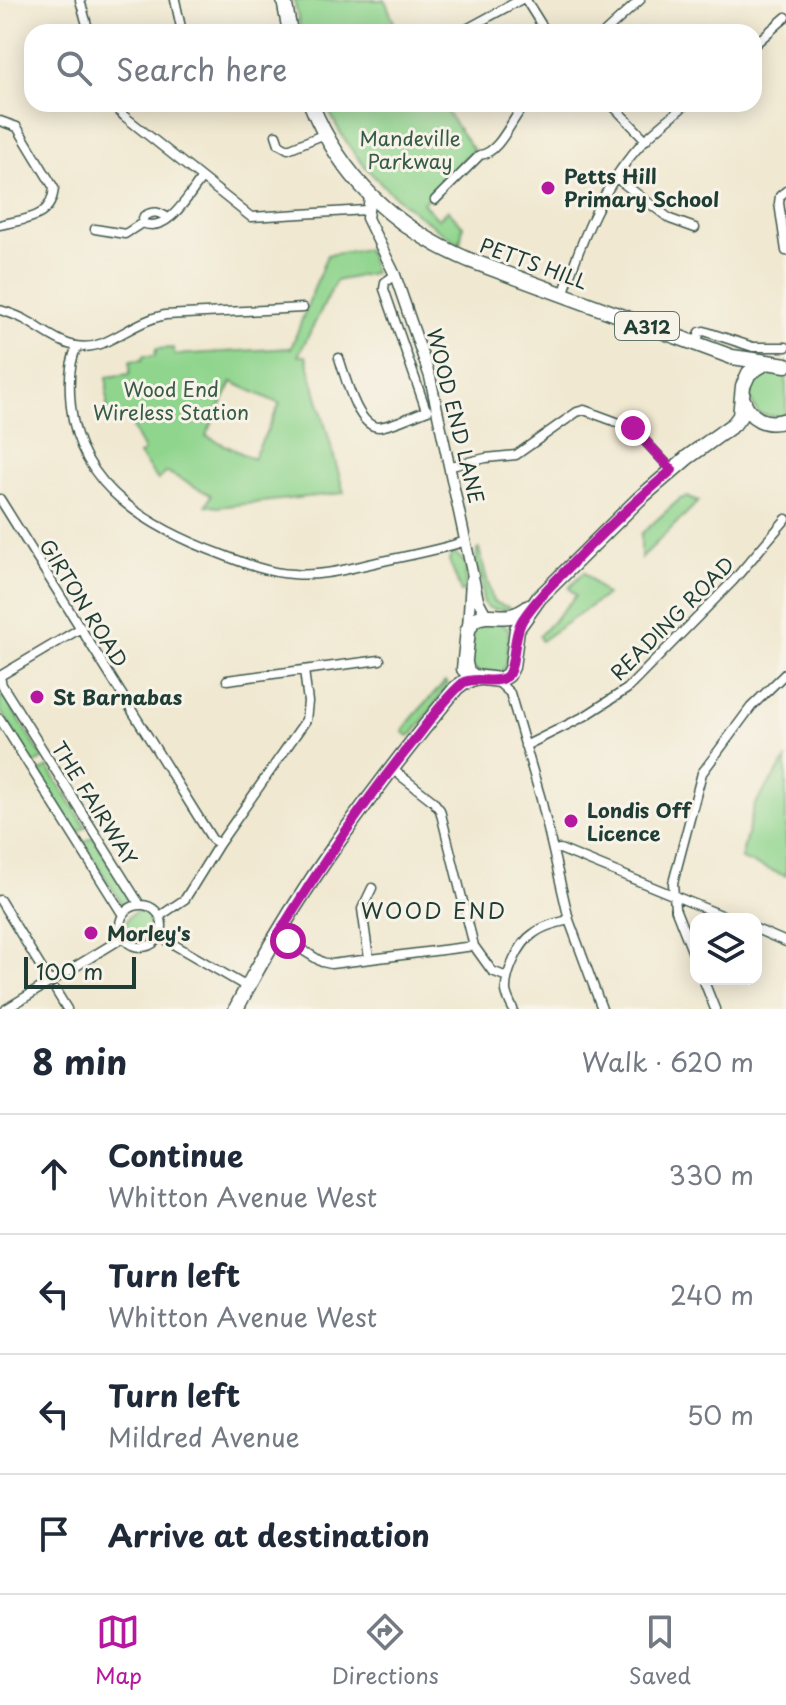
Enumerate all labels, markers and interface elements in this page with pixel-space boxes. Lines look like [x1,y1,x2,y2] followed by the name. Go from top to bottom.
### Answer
[24,24,762,112] search box
[52,46,96,90] icon: search
[116,46,288,91] text: Search here
[359,123,461,176] park label: Mandeville Parkway
[564,161,719,214] place label: Petts Hill Primary School
[539,179,557,197] marker: Petts Hill Primary School
[476,230,592,296] street label: PETTS HILL
[615,312,679,340] road number: A312
[420,325,492,507] street label: WOOD END LANE
[93,374,249,427] park label: Wood End Wireless Station
[615,410,651,446] route end
[33,533,135,673] street label: GIRTON ROAD
[603,549,741,687] street label: READING ROAD
[53,682,183,712] place label: St Barnabas
[28,688,46,706] marker: St Barnabas
[45,735,145,871] street label: THE FAIRWAY
[587,795,693,848] place label: Londis Off Licence
[562,812,580,830] marker: Londis Off Licence
[361,893,507,926] district label: WOOD END
[690,913,762,985] map controls
[690,913,762,985] button: layers
[107,918,191,948] place label: Morley's
[270,923,306,959] route start
[82,924,100,942] marker: Morley's
[24,953,136,989] scale bar
[36,954,103,987] text: 100 m
[32,1035,127,1087] text: 8 min
[582,1042,754,1081] text: Walk · 620 m
[108,1132,243,1177] text: Continue
[32,1152,76,1196] icon: ahead
[669,1155,754,1194] text: 330 m
[108,1177,377,1216] text: Whitton Avenue West
[108,1252,240,1297] text: Turn left
[32,1272,76,1316] icon: left
[670,1275,754,1314] text: 240 m
[108,1297,377,1336] text: Whitton Avenue West
[108,1372,240,1417] text: Turn left
[32,1392,76,1436] icon: left
[687,1395,754,1434] text: 50 m
[108,1417,300,1456] text: Mildred Avenue
[32,1512,76,1556] icon: arrive
[108,1512,430,1557] text: Arrive at destination
[95,1610,142,1691] tab: Map
[332,1610,439,1691] tab: Directions
[629,1610,691,1691] tab: Saved

